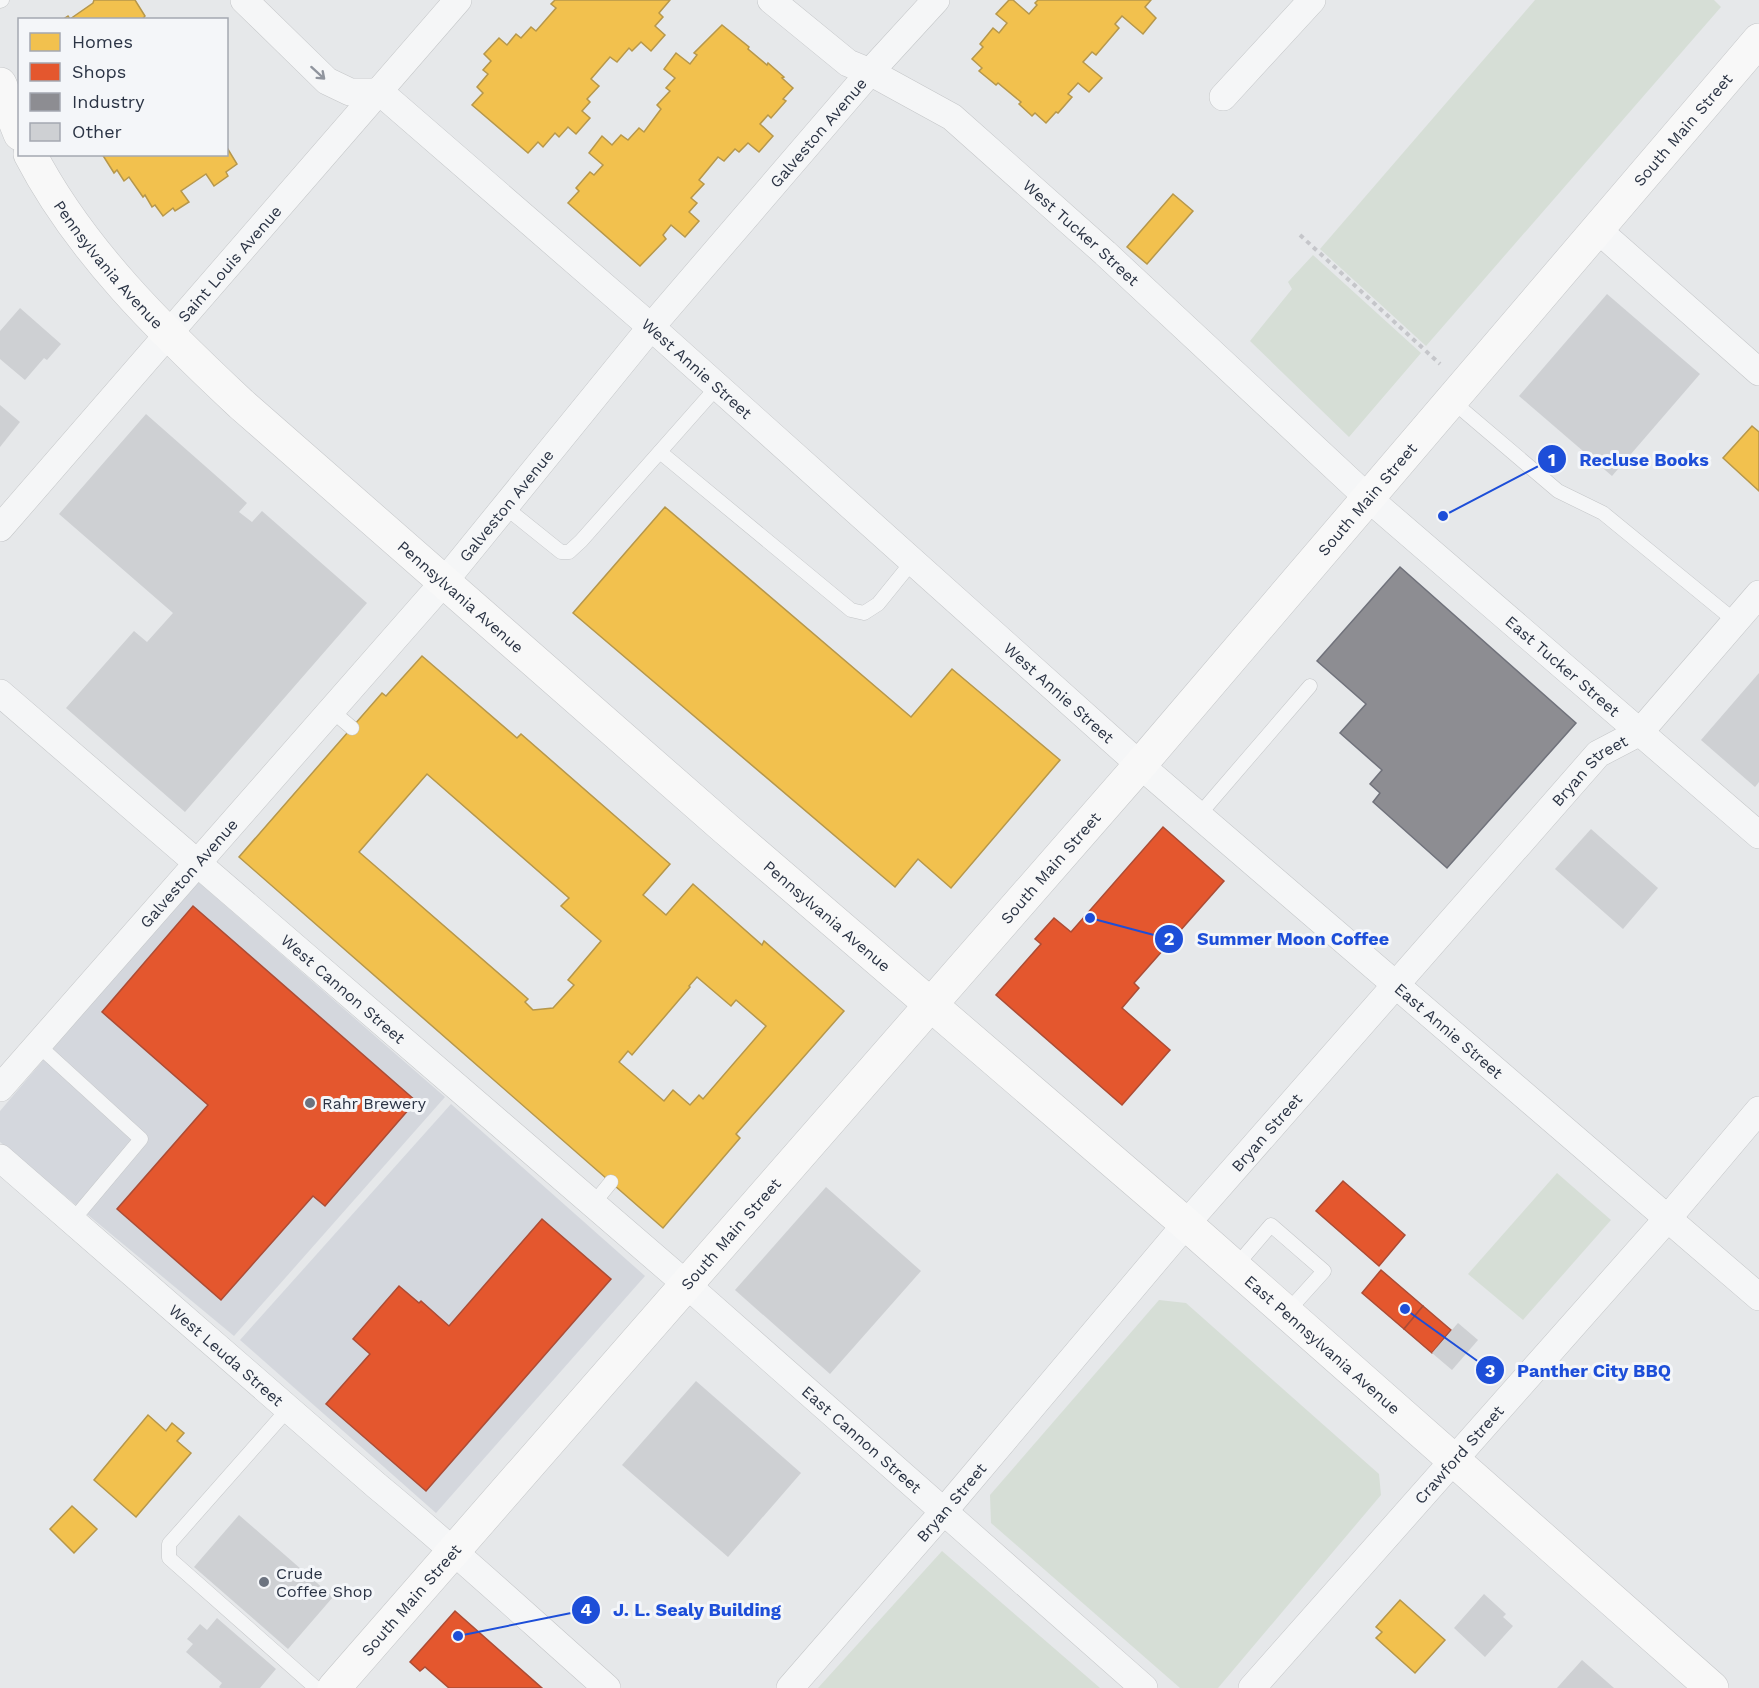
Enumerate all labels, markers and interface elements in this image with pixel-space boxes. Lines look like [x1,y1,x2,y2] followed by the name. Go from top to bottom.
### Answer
[18,18,228,156] legend
[72,31,133,52] text: Homes
[72,61,126,82] text: Shops
[310,66,325,80] one-way arrow
[1630,69,1737,190] street label: South Main Street
[766,74,871,192] street label: Galveston Avenue
[72,91,145,112] text: Industry
[72,121,122,142] text: Other
[1019,176,1143,290] street label: West Tucker Street
[50,197,167,333] street label: Pennsylvania Avenue
[174,202,286,326] street label: Saint Louis Avenue
[638,314,756,423] street label: West Annie Street
[1314,439,1421,560] street label: South Main Street
[1537,441,1720,477] callout: Recluse Books
[455,446,558,565] street label: Galveston Avenue
[1548,449,1556,470] text: 1
[1579,449,1709,470] text: Recluse Books
[394,537,527,657] street label: Pennsylvania Avenue
[1501,612,1624,721] street label: East Tucker Street
[1000,639,1118,747] street label: West Annie Street
[1548,731,1631,810] street label: Bryan Street
[997,808,1105,928] street label: South Main Street
[136,815,242,932] street label: Galveston Avenue
[760,857,894,976] street label: Pennsylvania Avenue
[1154,921,1401,957] callout: Summer Moon Coffee
[1164,928,1174,949] text: 2
[1197,928,1389,949] text: Summer Moon Coffee
[277,930,409,1048] street label: West Cannon Street
[1391,979,1507,1083] street label: East Annie Street
[1227,1089,1306,1176] street label: Bryan Street
[322,1094,427,1113] place label: Rahr Brewery
[303,1096,317,1110] marker: Rahr Brewery
[677,1174,785,1294] street label: South Main Street
[1241,1271,1404,1418] street label: East Pennsylvania Avenue
[165,1300,287,1410] street label: West Leuda Street
[1475,1352,1683,1388] callout: Panther City BBQ
[1485,1360,1495,1381] text: 3
[1517,1360,1671,1381] text: Panther City BBQ
[798,1382,925,1497] street label: East Cannon Street
[1411,1401,1508,1508] street label: Crawford Street
[913,1459,991,1546] street label: Bryan Street
[357,1540,465,1660] street label: South Main Street
[276,1564,373,1601] place label: Crude Coffee Shop
[257,1575,271,1589] marker: Crude Coffee Shop
[571,1592,793,1628] callout: J. L. Sealy Building
[580,1599,592,1620] text: 4
[613,1599,782,1620] text: J. L. Sealy Building

